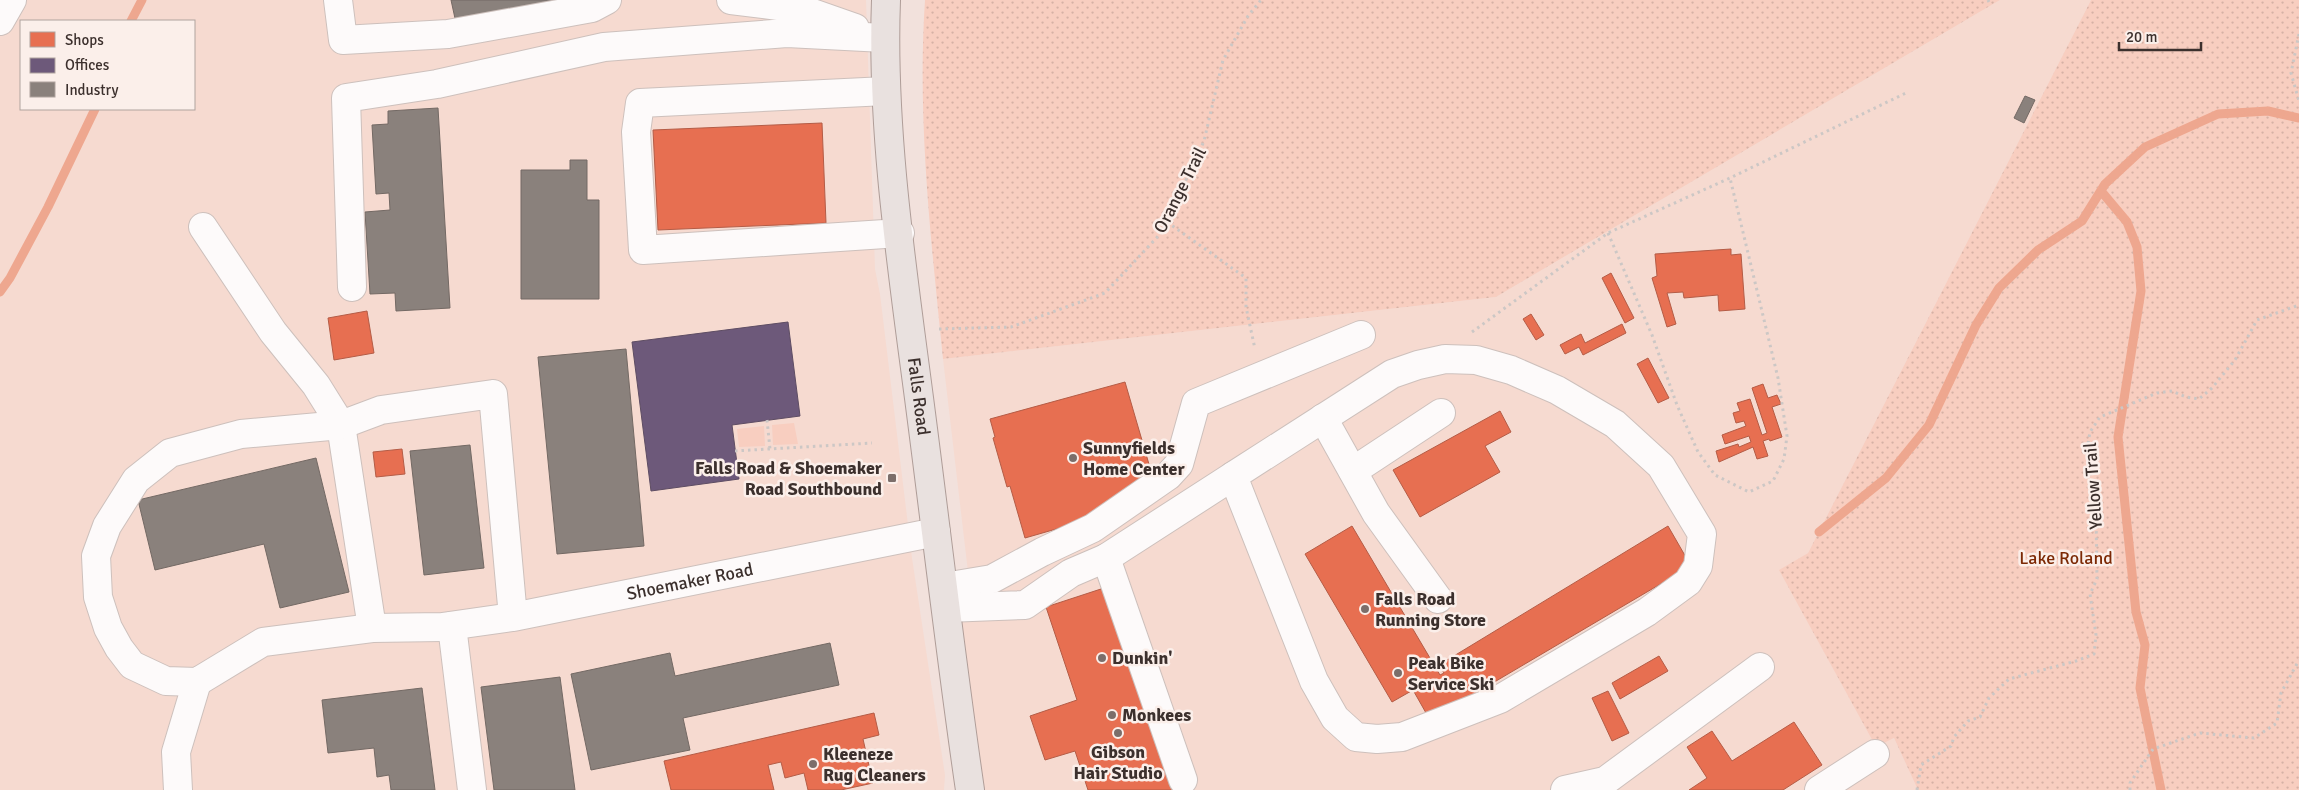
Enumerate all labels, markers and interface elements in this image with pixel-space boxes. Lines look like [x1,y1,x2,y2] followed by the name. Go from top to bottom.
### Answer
[20,20,195,110] legend
[2119,20,2202,52] scale bar
[2126,28,2157,46] text: 20 m
[65,31,104,49] text: Shops
[65,56,110,74] text: Offices
[65,81,118,99] text: Industry
[1149,143,1211,237] street label: Orange Trail
[903,356,935,436] street label: Falls Road
[1083,437,1185,480] place label: Sunnyfields Home Center
[2079,442,2107,530] street label: Yellow Trail
[1067,452,1079,464] marker: Sunnyfields Home Center
[695,457,883,500] place label: Falls Road & Shoemaker Road Southbound
[886,472,898,484] marker: Falls Road & Shoemaker Road Southbound
[2019,547,2113,569] park label: Lake Roland
[625,558,755,605] street label: Shoemaker Road
[1375,588,1486,631] place label: Falls Road Running Store
[1359,603,1371,615] marker: Falls Road Running Store
[1112,647,1172,669] place label: Dunkin'
[1096,652,1108,664] marker: Dunkin'
[1408,652,1494,695] place label: Peak Bike Service Ski
[1392,667,1404,679] marker: Peak Bike Service Ski
[1122,704,1191,726] place label: Monkees
[1106,709,1118,721] marker: Monkees
[1112,727,1124,739] marker: Gibson Hair Studio
[1073,741,1163,784] place label: Gibson Hair Studio
[823,743,926,786] place label: Kleeneze Rug Cleaners
[807,758,819,770] marker: Kleeneze Rug Cleaners

